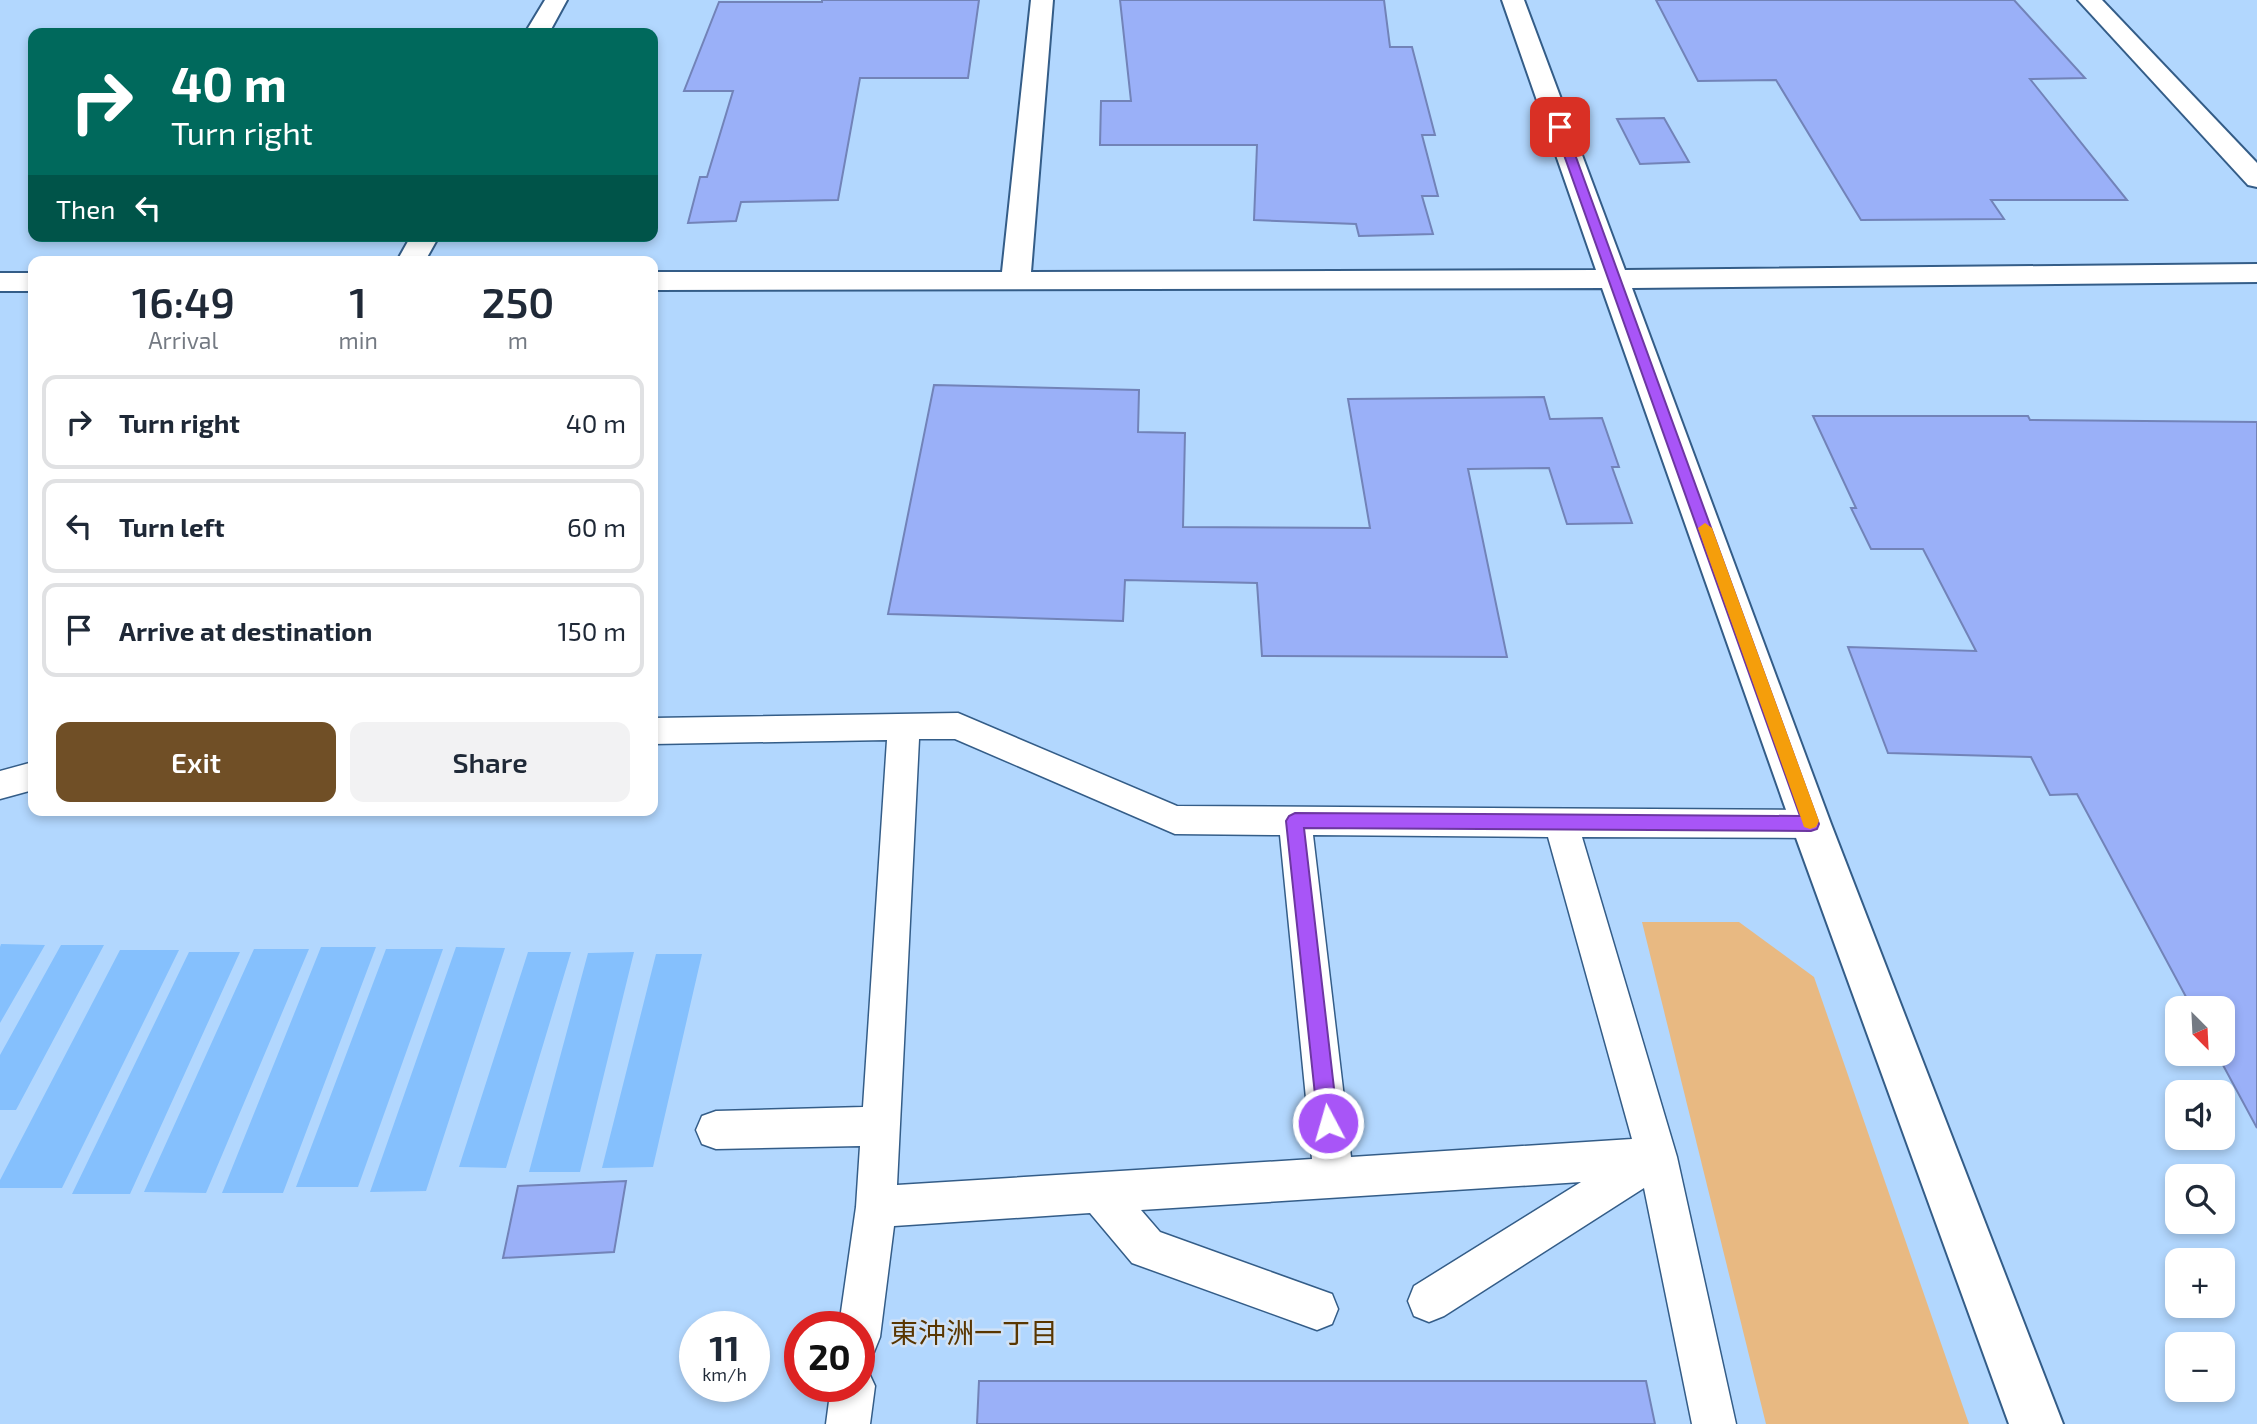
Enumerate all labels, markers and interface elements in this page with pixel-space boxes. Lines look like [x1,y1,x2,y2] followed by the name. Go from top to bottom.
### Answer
[171,53,287,112] text: 40 m
[56,56,147,147] icon: right
[1530,97,1590,157] pin
[1541,108,1579,146] icon: arrive
[171,113,313,151] text: Turn right
[129,189,167,227] icon: left
[56,193,115,224] text: Then
[132,276,235,326] text: 16:49
[349,276,367,326] text: 1
[481,276,554,326] text: 250
[148,326,218,354] text: Arrival
[339,326,378,354] text: min
[508,326,528,354] text: m
[60,403,98,441] icon: right
[119,407,240,438] text: Turn right
[566,407,626,438] text: 40 m
[60,507,98,545] icon: left
[119,511,225,542] text: Turn left
[567,511,626,542] text: 60 m
[60,611,98,649] icon: arrive
[119,615,372,646] text: Arrive at destination
[557,615,626,646] text: 150 m
[56,722,336,802] button: Exit
[350,722,630,802] button: Share
[2165,996,2235,1066] north arrow
[2165,996,2235,1402] map controls
[2165,1080,2235,1150] button: sound
[1291,1086,1365,1160] position arrow
[2165,1164,2235,1234] button: search
[2165,1248,2235,1318] button: +
[784,1311,875,1402] speed limit sign: 20
[890,1315,1058,1349] district label: 東沖洲一丁目
[709,1326,740,1368] text: 11
[2165,1332,2235,1402] button: −
[702,1363,747,1385] text: km/h

